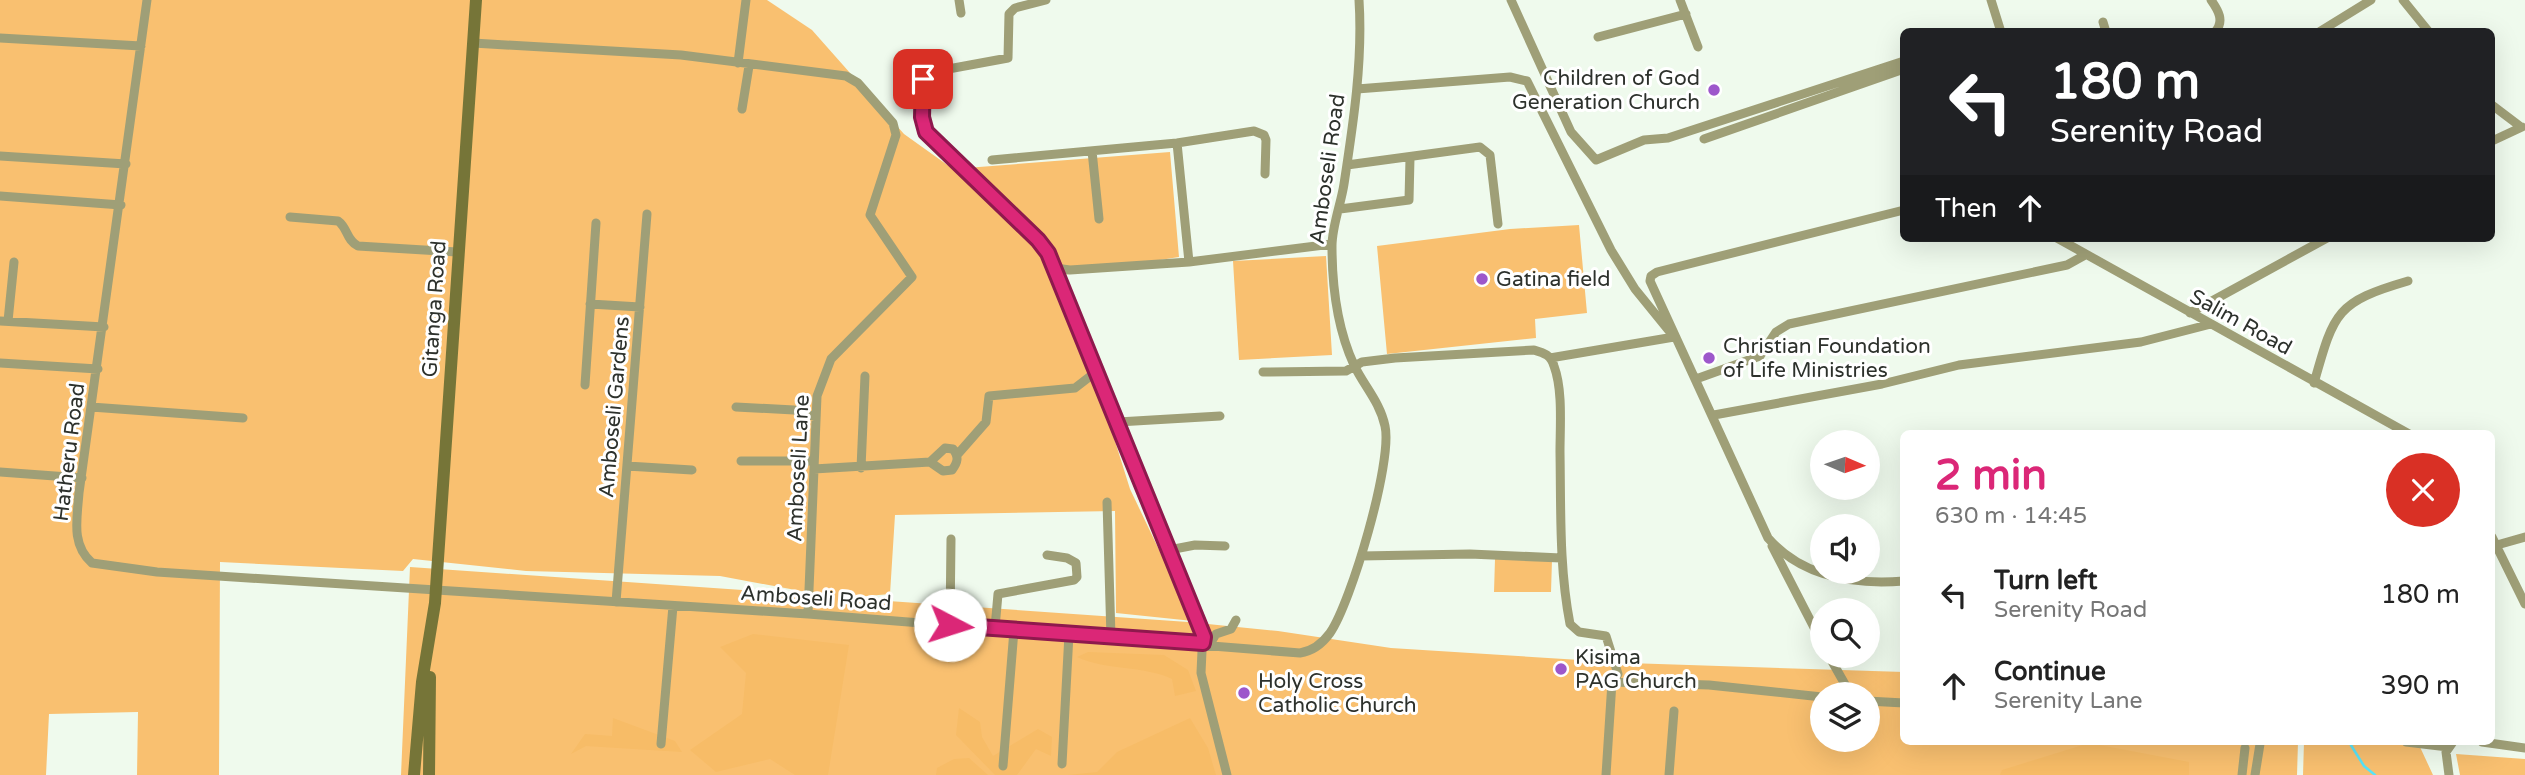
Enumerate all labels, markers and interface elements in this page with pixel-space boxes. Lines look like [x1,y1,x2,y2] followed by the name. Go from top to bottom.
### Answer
[893,49,953,109] pin
[2050,53,2200,112] text: 180 m
[1935,56,2026,147] icon: left
[904,60,942,98] icon: arrive
[1512,66,1700,115] place label: Children of God Generation Church
[1706,82,1722,98] marker: Children of God Generation Church
[1305,92,1350,246] street label: Amboseli Road
[2050,113,2263,151] text: Serenity Road
[2011,189,2049,227] icon: ahead
[1935,193,1997,224] text: Then
[417,240,452,378] street label: Gitanga Road
[1496,267,1611,292] place label: Gatina field
[1474,271,1490,287] marker: Gatina field
[2185,284,2296,361] street label: Salim Road
[594,315,635,499] street label: Amboseli Gardens
[1723,334,1931,383] place label: Christian Foundation of Life Ministries
[1701,350,1717,366] marker: Christian Foundation of Life Ministries
[49,381,90,523] street label: Hatheru Road
[782,394,815,542] street label: Amboseli Lane
[1810,430,1880,500] north arrow
[1810,430,1880,752] map controls
[1935,450,2047,501] text: 2 min
[2386,453,2460,527] button: close
[1935,502,2087,530] text: 630 m · 14:45
[1810,514,1880,584] button: sound
[1994,565,2097,596] text: Turn left
[1935,576,1973,614] icon: left
[2380,579,2460,610] text: 180 m
[740,581,892,616] street label: Amboseli Road
[913,588,987,662] position arrow
[1994,596,2147,624] text: Serenity Road
[1810,598,1880,668] button: search
[1575,645,1697,694] place label: Kisima PAG Church
[1994,656,2106,687] text: Continue
[1553,661,1569,677] marker: Kisima PAG Church
[1935,667,1973,705] icon: ahead
[1258,669,1417,718] place label: Holy Cross Catholic Church
[2380,670,2460,701] text: 390 m
[1810,682,1880,752] button: layers
[1236,685,1252,701] marker: Holy Cross Catholic Church
[1994,687,2143,715] text: Serenity Lane

